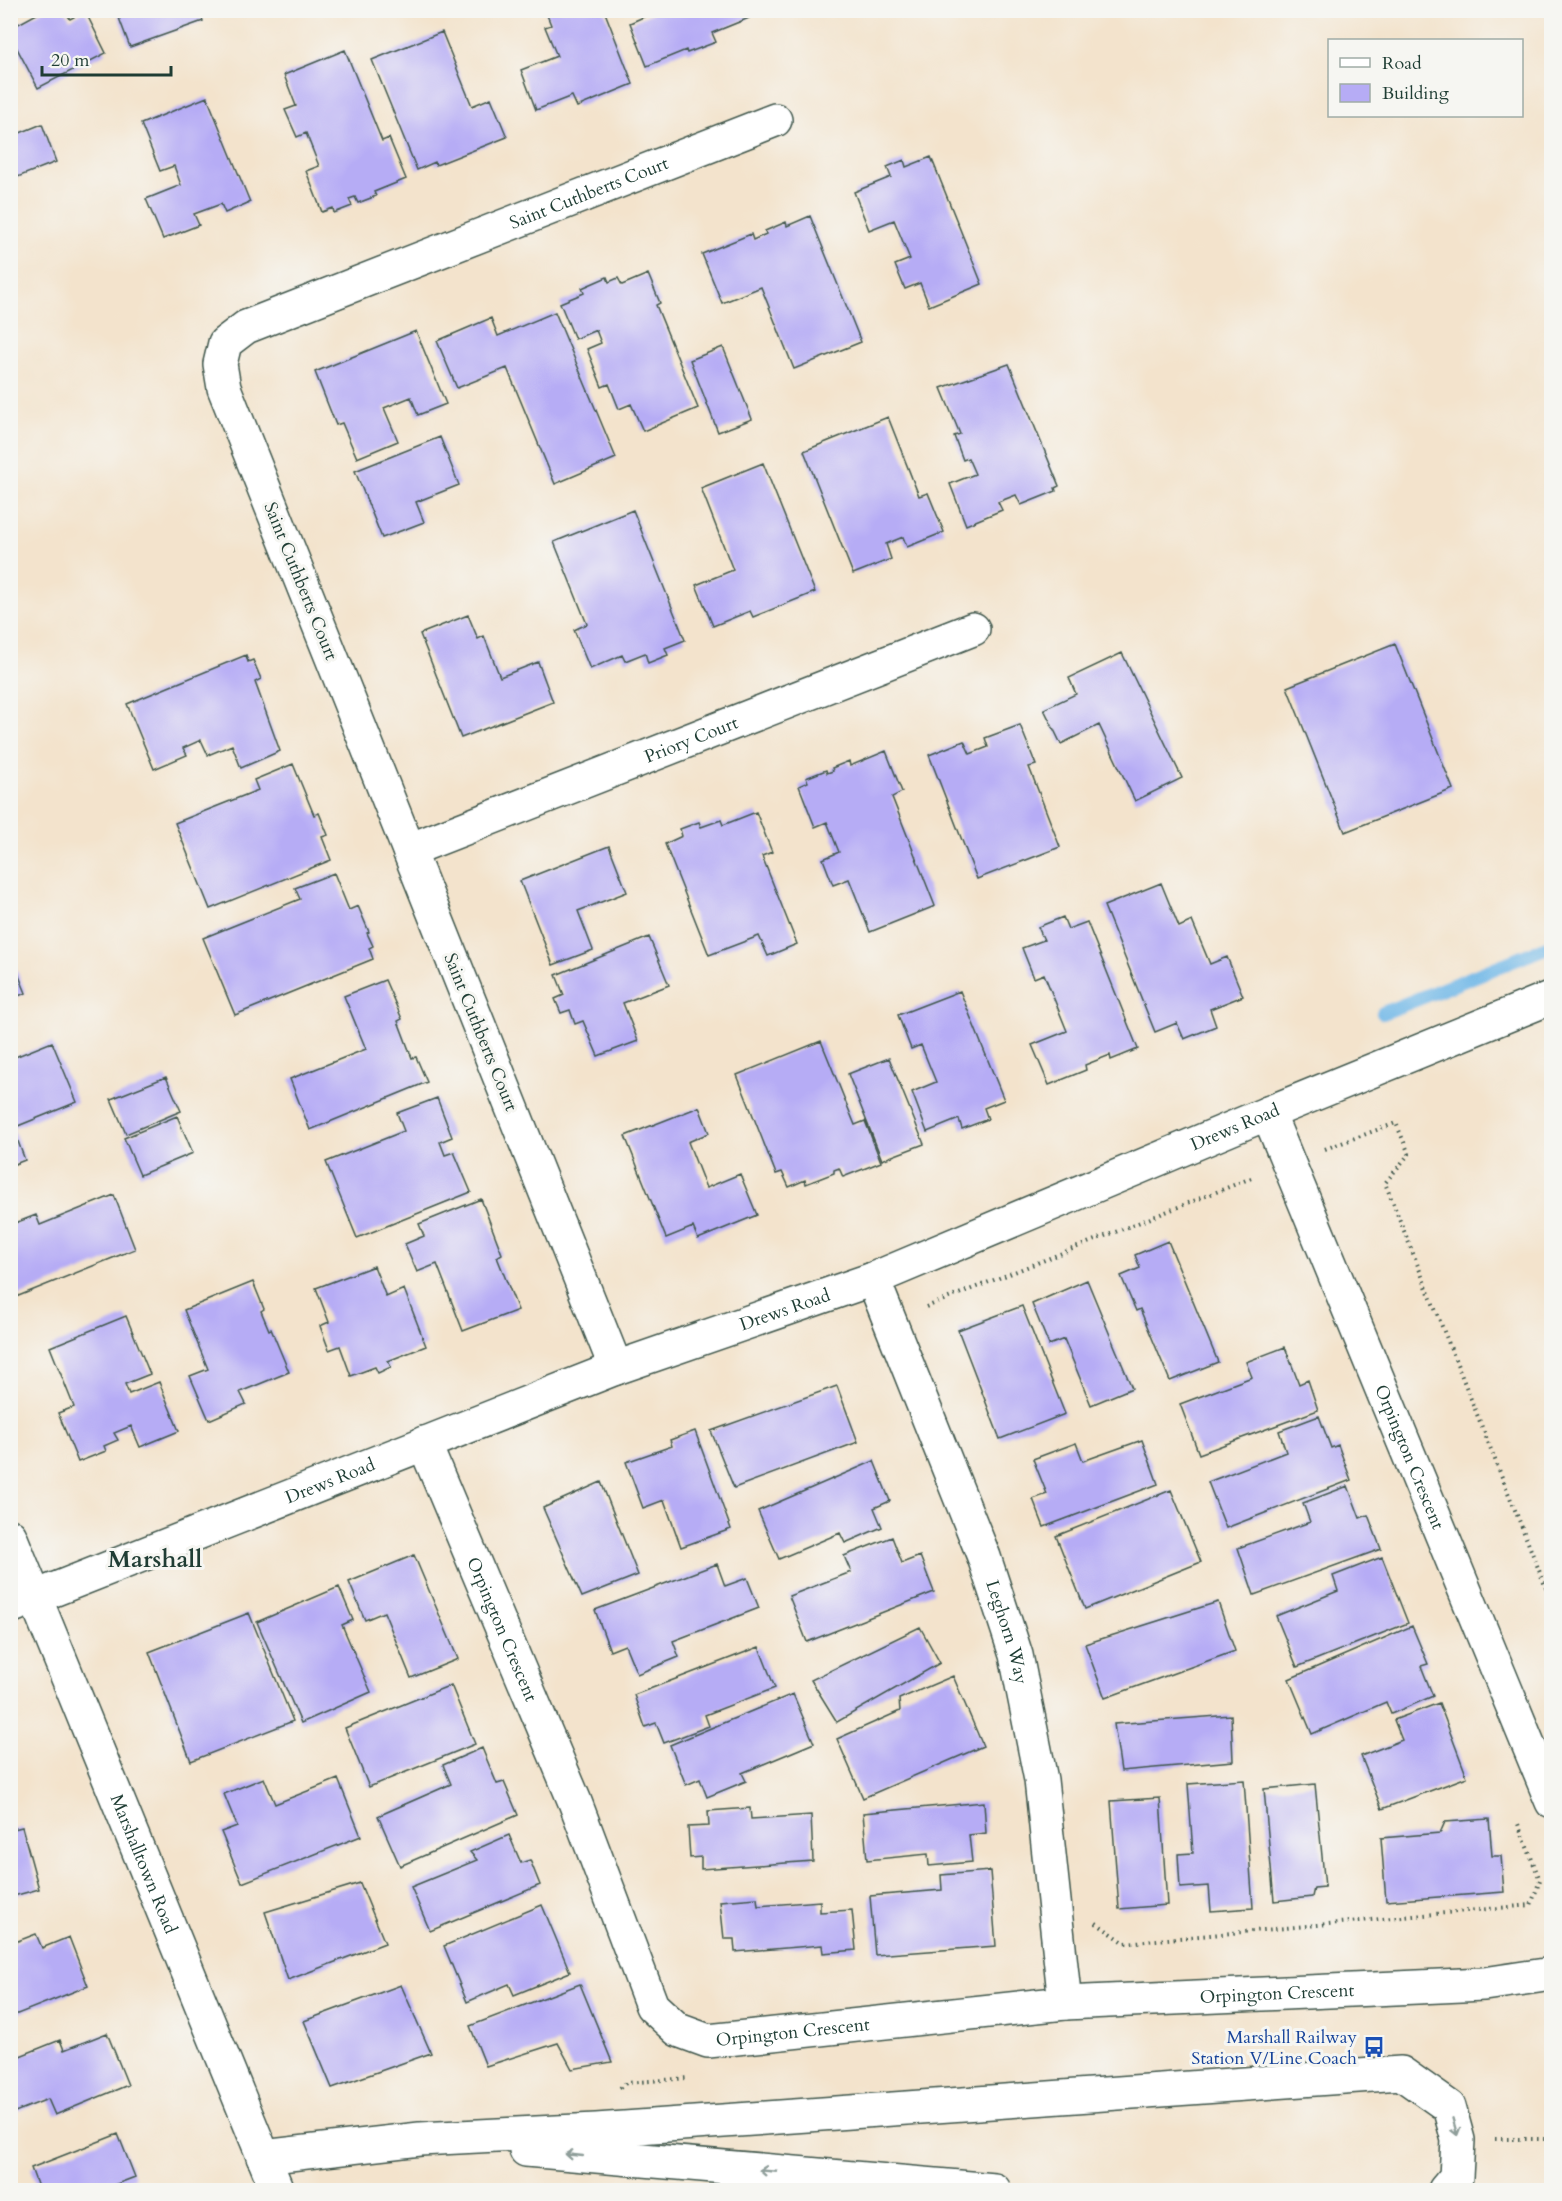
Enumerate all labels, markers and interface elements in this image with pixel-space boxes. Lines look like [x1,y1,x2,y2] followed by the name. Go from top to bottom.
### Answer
[42,39,171,77] scale bar
[1328,39,1523,117] legend
[51,48,90,73] text: 20 m
[1382,51,1422,76] text: Road
[1382,81,1450,106] text: Building
[506,151,672,236] street label: Saint Cuthberts Court
[257,498,344,664] street label: Saint Cuthberts Court
[641,710,742,770] street label: Priory Court
[437,949,524,1115] street label: Saint Cuthberts Court
[1187,1097,1284,1157] street label: Drews Road
[736,1283,834,1337] street label: Drews Road
[1368,1381,1450,1534] street label: Orpington Crescent
[282,1452,379,1510] street label: Drews Road
[108,1543,202,1576] district label: Marshall
[460,1553,543,1706] street label: Orpington Crescent
[979,1577,1034,1687] street label: Leghorn Way
[104,1790,183,1938] street label: Marshalltown Road
[1199,1978,1355,2010] street label: Orpington Crescent
[715,2012,871,2053] street label: Orpington Crescent
[1191,2025,1357,2071] place label: Marshall Railway Station V/Line Coach
[1362,2035,1386,2059] bus stop icon: Marshall Railway Station V/Line Coach
[1449,2117,1461,2136] one-way arrow
[564,2149,584,2160] one-way arrow
[759,2166,779,2177] one-way arrow

